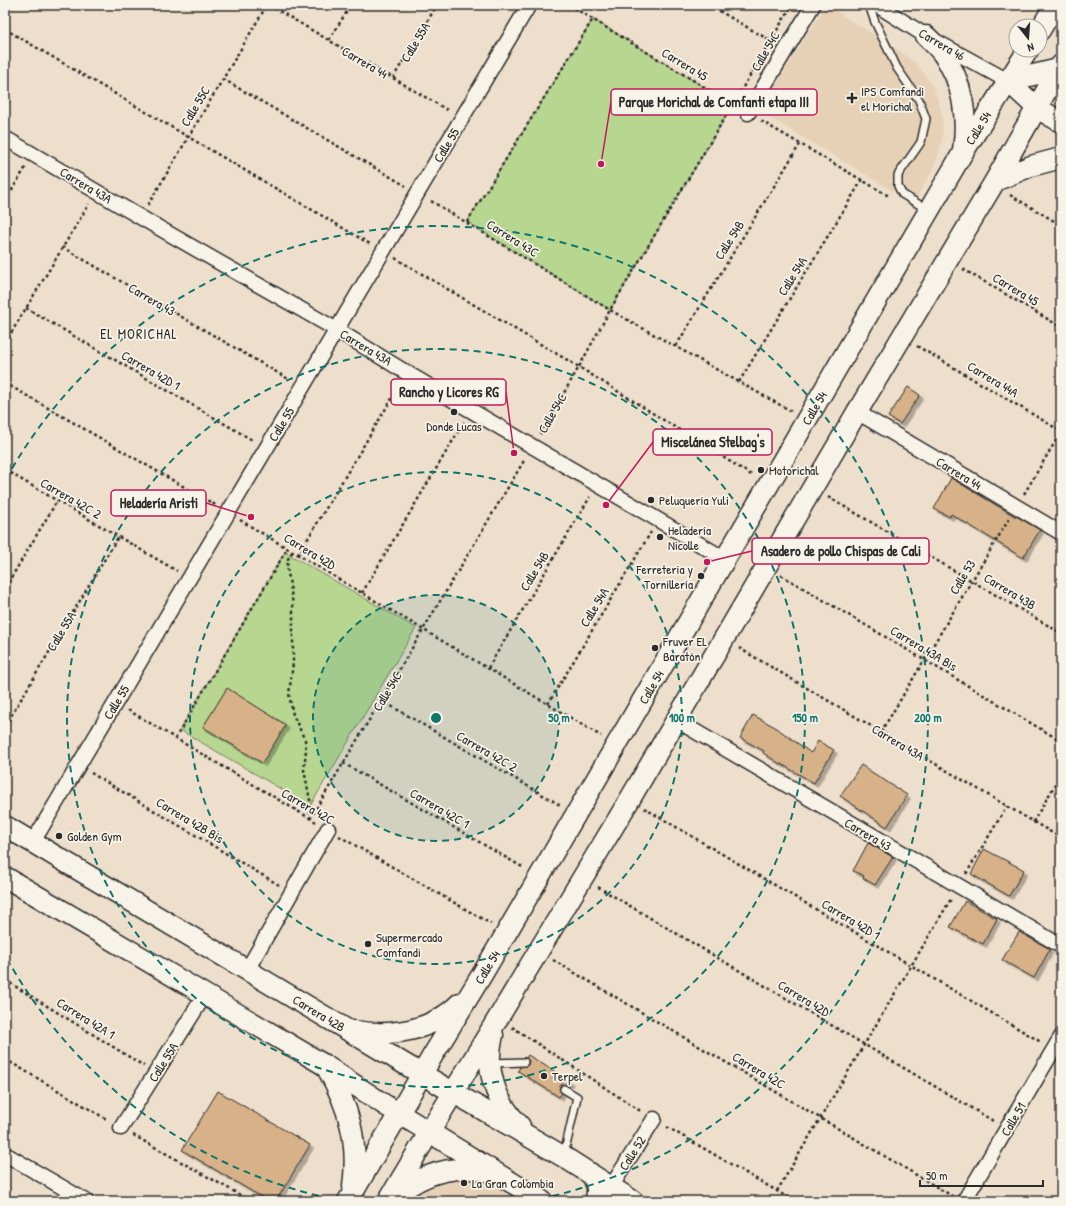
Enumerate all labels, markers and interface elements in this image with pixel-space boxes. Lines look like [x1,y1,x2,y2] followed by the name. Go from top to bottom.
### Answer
[396,18,434,65] street label: Calle 55A
[1008,18,1048,58] north arrow
[916,24,968,64] street label: Carrera 46
[746,28,784,74] street label: Calle 54C
[1026,40,1036,55] text: N
[339,42,391,82] street label: Carrera 44
[659,43,712,85] street label: Carrera 45
[176,82,214,130] street label: Calle 55C
[861,82,924,115] place label: IPS Comfandi el Morichal
[611,89,817,115] callout: Parque Morichal de Comfanti etapa III
[619,92,809,113] text: Parque Morichal de Comfanti etapa III
[846,92,858,104] marker: IPS Comfandi el Morichal
[961,108,995,148] street label: Calle 54
[429,124,463,165] street label: Calle 55
[57,162,116,208] street label: Carrera 43A
[483,215,543,261] street label: Carrera 43C
[710,217,748,263] street label: Calle 54B
[773,253,811,299] street label: Calle 54A
[990,268,1043,310] street label: Carrera 45
[125,278,179,320] street label: Carrera 43
[100,324,178,343] district label: EL MORICHAL
[337,324,396,370] street label: Carrera 43A
[118,346,184,394] street label: Carrera 42D 1
[964,357,1022,402] street label: Carrera 44A
[391,379,506,405] callout: Rancho y Licores RG
[399,382,499,403] text: Rancho y Licores RG
[797,388,831,428] street label: Calle 54
[533,390,571,436] street label: Calle 54C
[264,403,298,444] street label: Calle 55
[449,407,459,417] marker: Donde Lucas
[426,417,482,435] place label: Donde Lucas
[653,429,772,455] callout: Miscelánea Stelbag's
[661,432,765,453] text: Miscelánea Stelbag's
[933,452,985,494] street label: Carrera 44
[769,461,819,479] place label: Motorichal
[756,465,766,475] marker: Motorichal
[37,473,105,523] street label: Carrera 42C 2
[111,490,206,516] callout: Heladería Aristi
[659,491,729,509] place label: Peluquería Yuli
[120,493,198,512] text: Heladería Aristi
[646,495,656,505] marker: Peluquería Yuli
[668,521,711,554] place label: Heladería Nicolle
[281,528,340,574] street label: Carrera 42D
[655,532,665,542] marker: Heladería Nicolle
[752,538,929,564] callout: Asadero de pollo Chispas de Cali
[761,541,921,562] text: Asadero de pollo Chispas de Cali
[515,548,553,594] street label: Calle 54B
[945,556,979,598] street label: Calle 53
[636,560,693,593] place label: Ferreteria y Tornillería
[981,568,1040,614] street label: Carrera 43B
[696,571,706,581] marker: Ferreteria y Tornillería
[575,584,613,630] street label: Calle 54A
[42,607,80,654] street label: Calle 55A
[887,621,961,675] street label: Carrera 43A Bis
[662,632,707,665] place label: Fruver EL Baratón
[650,643,660,653] marker: Fruver EL Baratón
[634,667,668,707] street label: Calle 54
[368,668,406,714] street label: Calle 54C
[99,681,133,722] street label: Calle 55
[548,709,570,726] text: 50 m
[669,709,695,726] text: 100 m
[792,709,818,726] text: 150 m
[914,709,942,726] text: 200 m
[429,711,443,725] centre of rings
[869,719,928,765] street label: Carrera 43A
[453,726,521,776] street label: Carrera 42C 2
[278,784,338,828] street label: Carrera 42C
[407,784,473,833] street label: Carrera 42C 1
[153,793,227,847] street label: Carrera 42B Bis
[841,813,895,855] street label: Carrera 43
[67,827,122,845] place label: Golden Gym
[54,831,64,841] marker: Golden Gym
[818,894,884,944] street label: Carrera 42D 1
[376,928,442,961] place label: Supermercado Comfandi
[363,939,373,949] marker: Supermercado Comfandi
[470,947,504,987] street label: Calle 54
[775,975,834,1021] street label: Carrera 42D
[289,990,349,1036] street label: Carrera 42B
[53,993,119,1043] street label: Carrera 42A 1
[144,1038,182,1085] street label: Calle 55A
[729,1047,789,1093] street label: Carrera 42C
[552,1067,583,1085] place label: Terpel
[539,1071,549,1081] marker: Terpel
[996,1099,1030,1139] street label: Calle 51
[614,1132,650,1174] street label: Calle 52
[920,1162,1043,1188] scale bar
[926,1167,947,1184] text: 50 m
[472,1174,553,1192] place label: La Gran Colombia
[459,1178,469,1188] marker: La Gran Colombia

